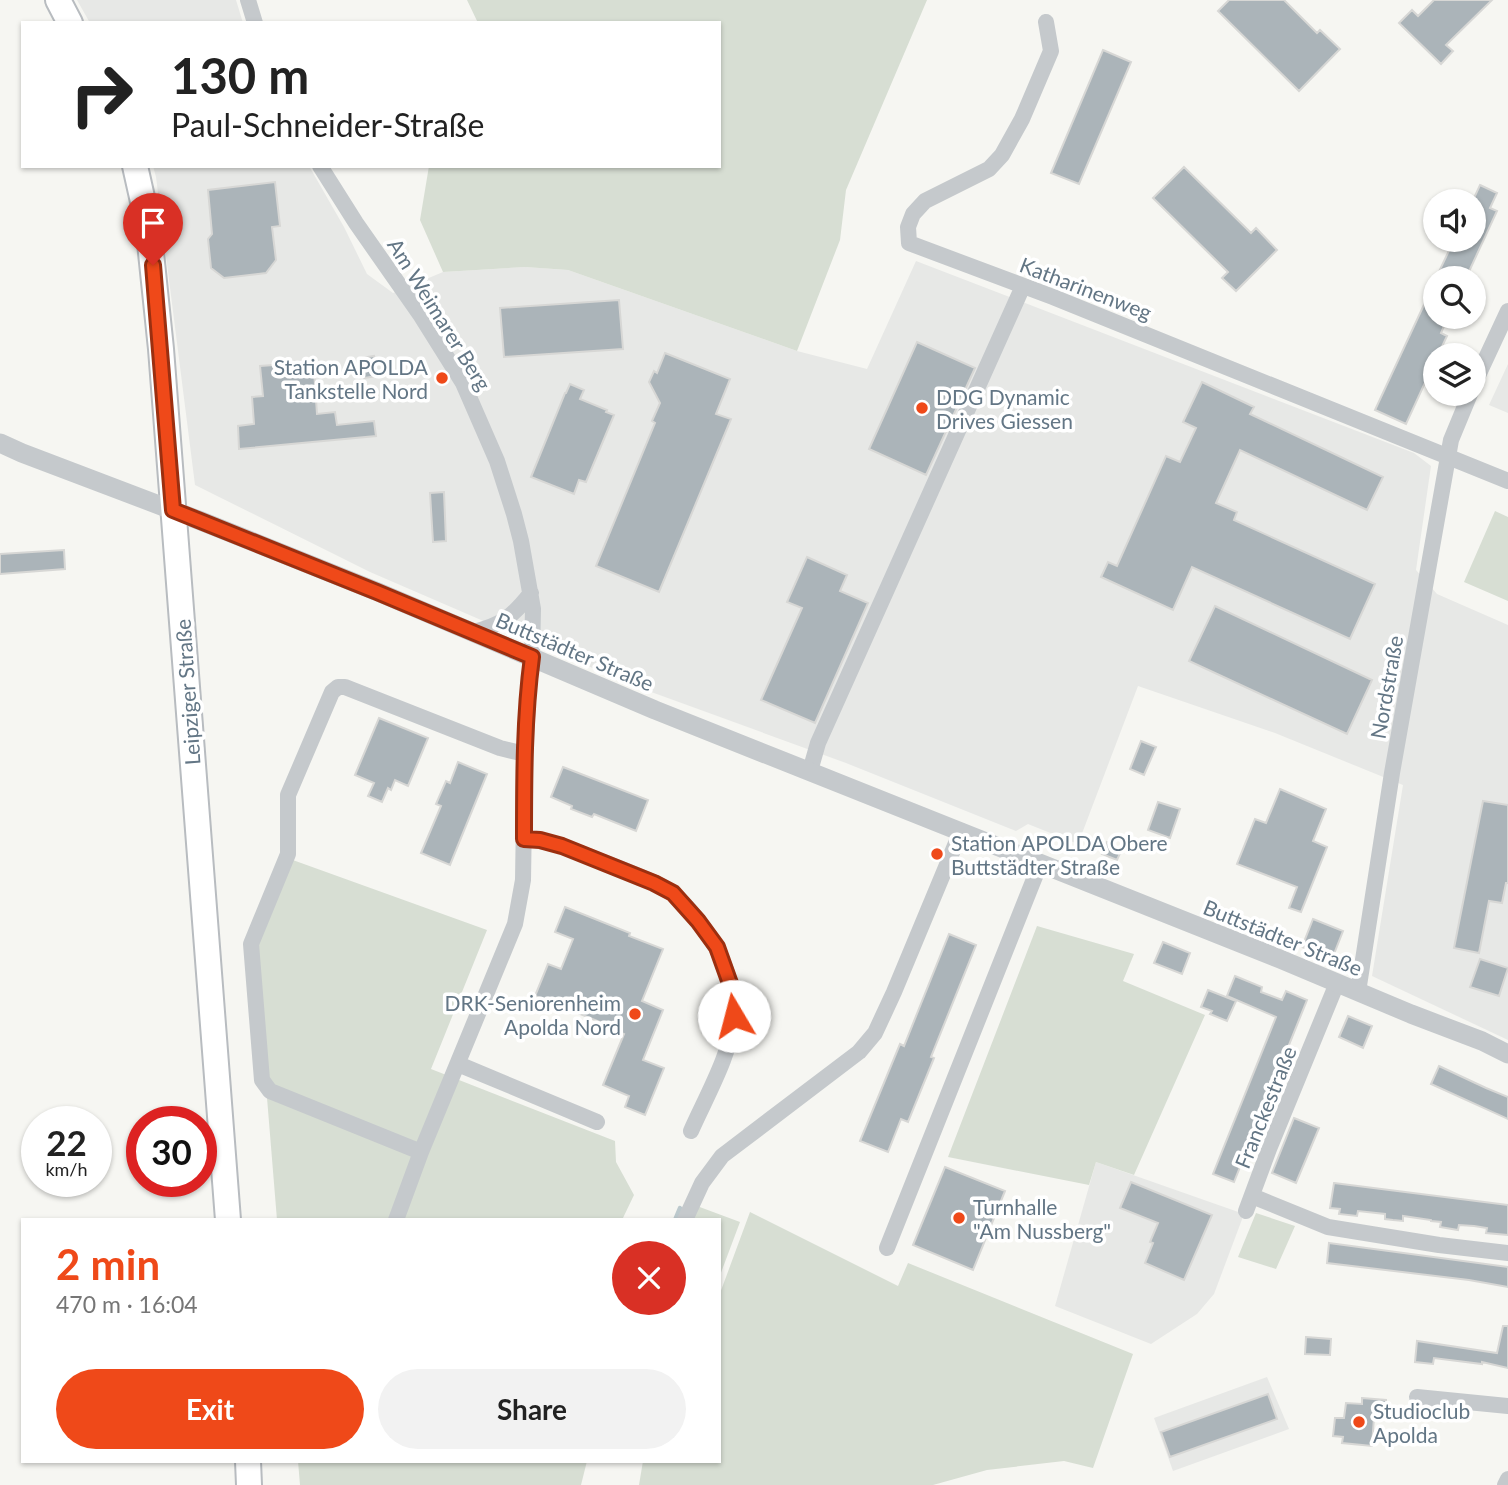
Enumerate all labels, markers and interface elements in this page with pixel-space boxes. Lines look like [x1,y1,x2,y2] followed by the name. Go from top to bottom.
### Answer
[171,46,309,104] text: 130 m
[56,49,147,140] icon: right
[171,105,484,144] text: Paul-Schneider-Straße
[1423,189,1486,406] map controls
[1423,189,1486,252] button: sound
[123,193,183,265] pin
[134,204,172,242] icon: arrive
[383,233,497,395] street label: Am Weimarer Berg
[1016,251,1156,325] street label: Katharinenweg
[1423,266,1486,329] button: search
[1423,343,1486,406] button: layers
[274,354,429,403] place label: Station APOLDA Tankstelle Nord
[434,370,450,386] marker: Station APOLDA Tankstelle Nord
[936,384,1073,433] place label: DDG Dynamic Drives Giessen
[914,400,930,416] marker: DDG Dynamic Drives Giessen
[492,606,658,696] street label: Buttstädter Straße
[169,618,205,766] street label: Leipziger Straße
[1365,633,1407,741] street label: Nordstraße
[951,830,1168,879] place label: Station APOLDA Obere Buttstädter Straße
[929,846,945,862] marker: Station APOLDA Obere Buttstädter Straße
[1200,894,1366,980] street label: Buttstädter Straße
[697,979,771,1053] position arrow
[445,990,621,1039] place label: DRK-Seniorenheim Apolda Nord
[627,1006,643,1022] marker: DRK-Seniorenheim Apolda Nord
[1229,1042,1301,1172] street label: Franckestraße
[126,1106,217,1197] speed limit sign: 30
[46,1121,87,1163] text: 22
[45,1158,88,1180] text: km/h
[973,1194,1111,1243] place label: Turnhalle "Am Nussberg"
[951,1210,967,1226] marker: Turnhalle "Am Nussberg"
[56,1239,160,1289] text: 2 min
[612,1241,686,1315] button: close
[56,1290,198,1318] text: 470 m · 16:04
[56,1369,364,1449] button: Exit
[378,1369,686,1449] button: Share
[1373,1398,1470,1447] place label: Studioclub Apolda
[1351,1414,1367,1430] marker: Studioclub Apolda

